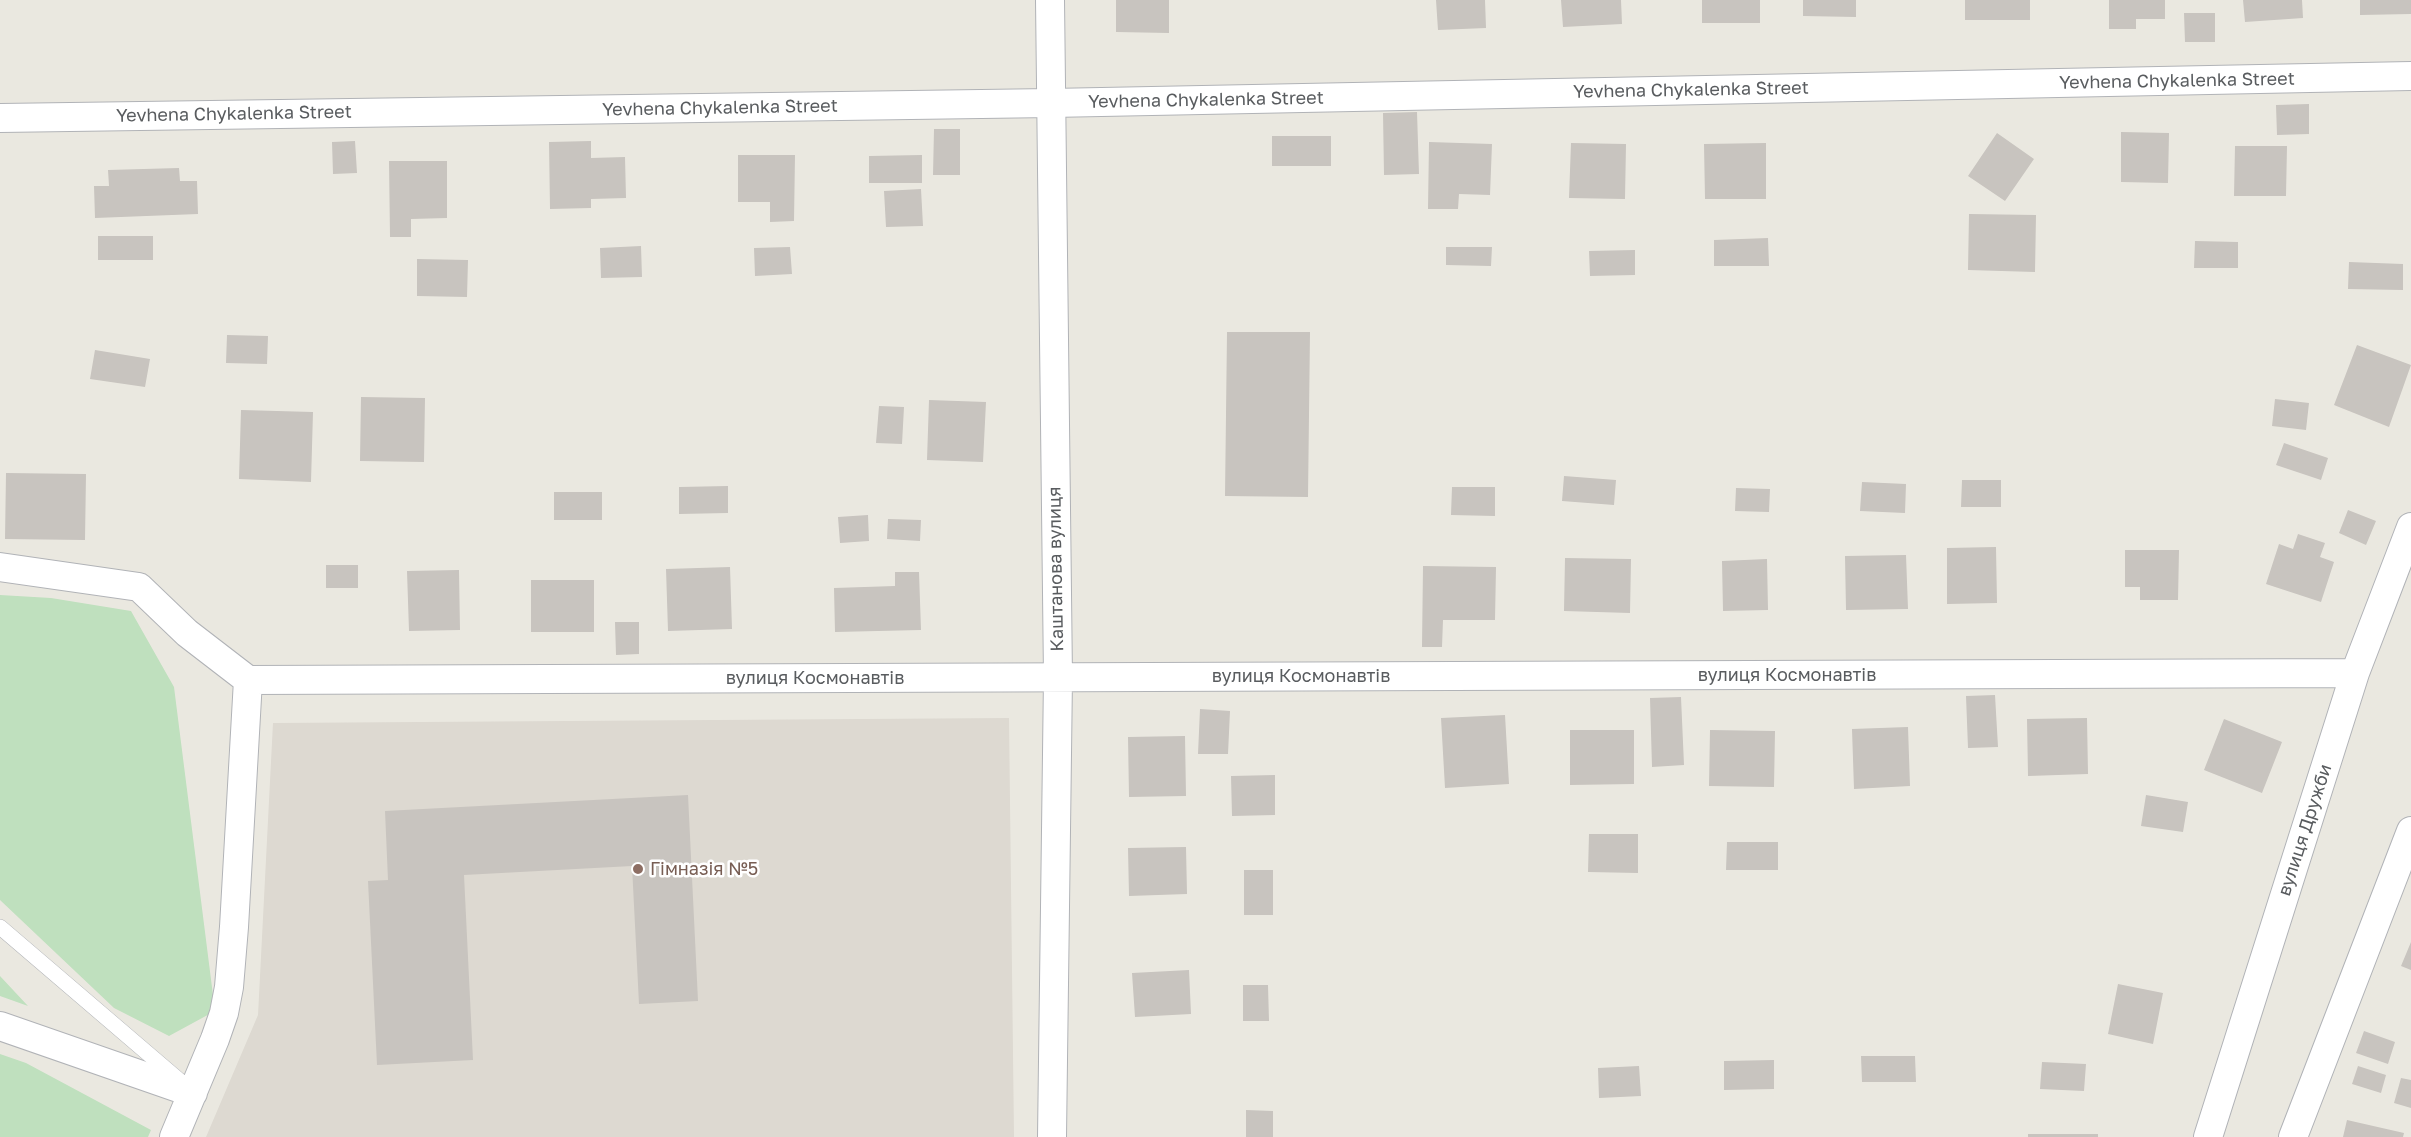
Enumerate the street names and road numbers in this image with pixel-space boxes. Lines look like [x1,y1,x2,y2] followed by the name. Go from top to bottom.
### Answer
[2059,68,2295,94] street label: Yevhena Chykalenka Street
[1573,77,1809,103] street label: Yevhena Chykalenka Street
[1088,87,1324,113] street label: Yevhena Chykalenka Street
[602,95,838,121] street label: Yevhena Chykalenka Street
[116,101,352,127] street label: Yevhena Chykalenka Street
[1044,486,1068,652] street label: Каштанова вулиця
[1698,664,1876,686] street label: вулиця Космонавтів
[1212,665,1390,687] street label: вулиця Космонавтів
[726,667,904,689] street label: вулиця Космонавтів
[2274,761,2336,899] street label: вулиця Дружби

